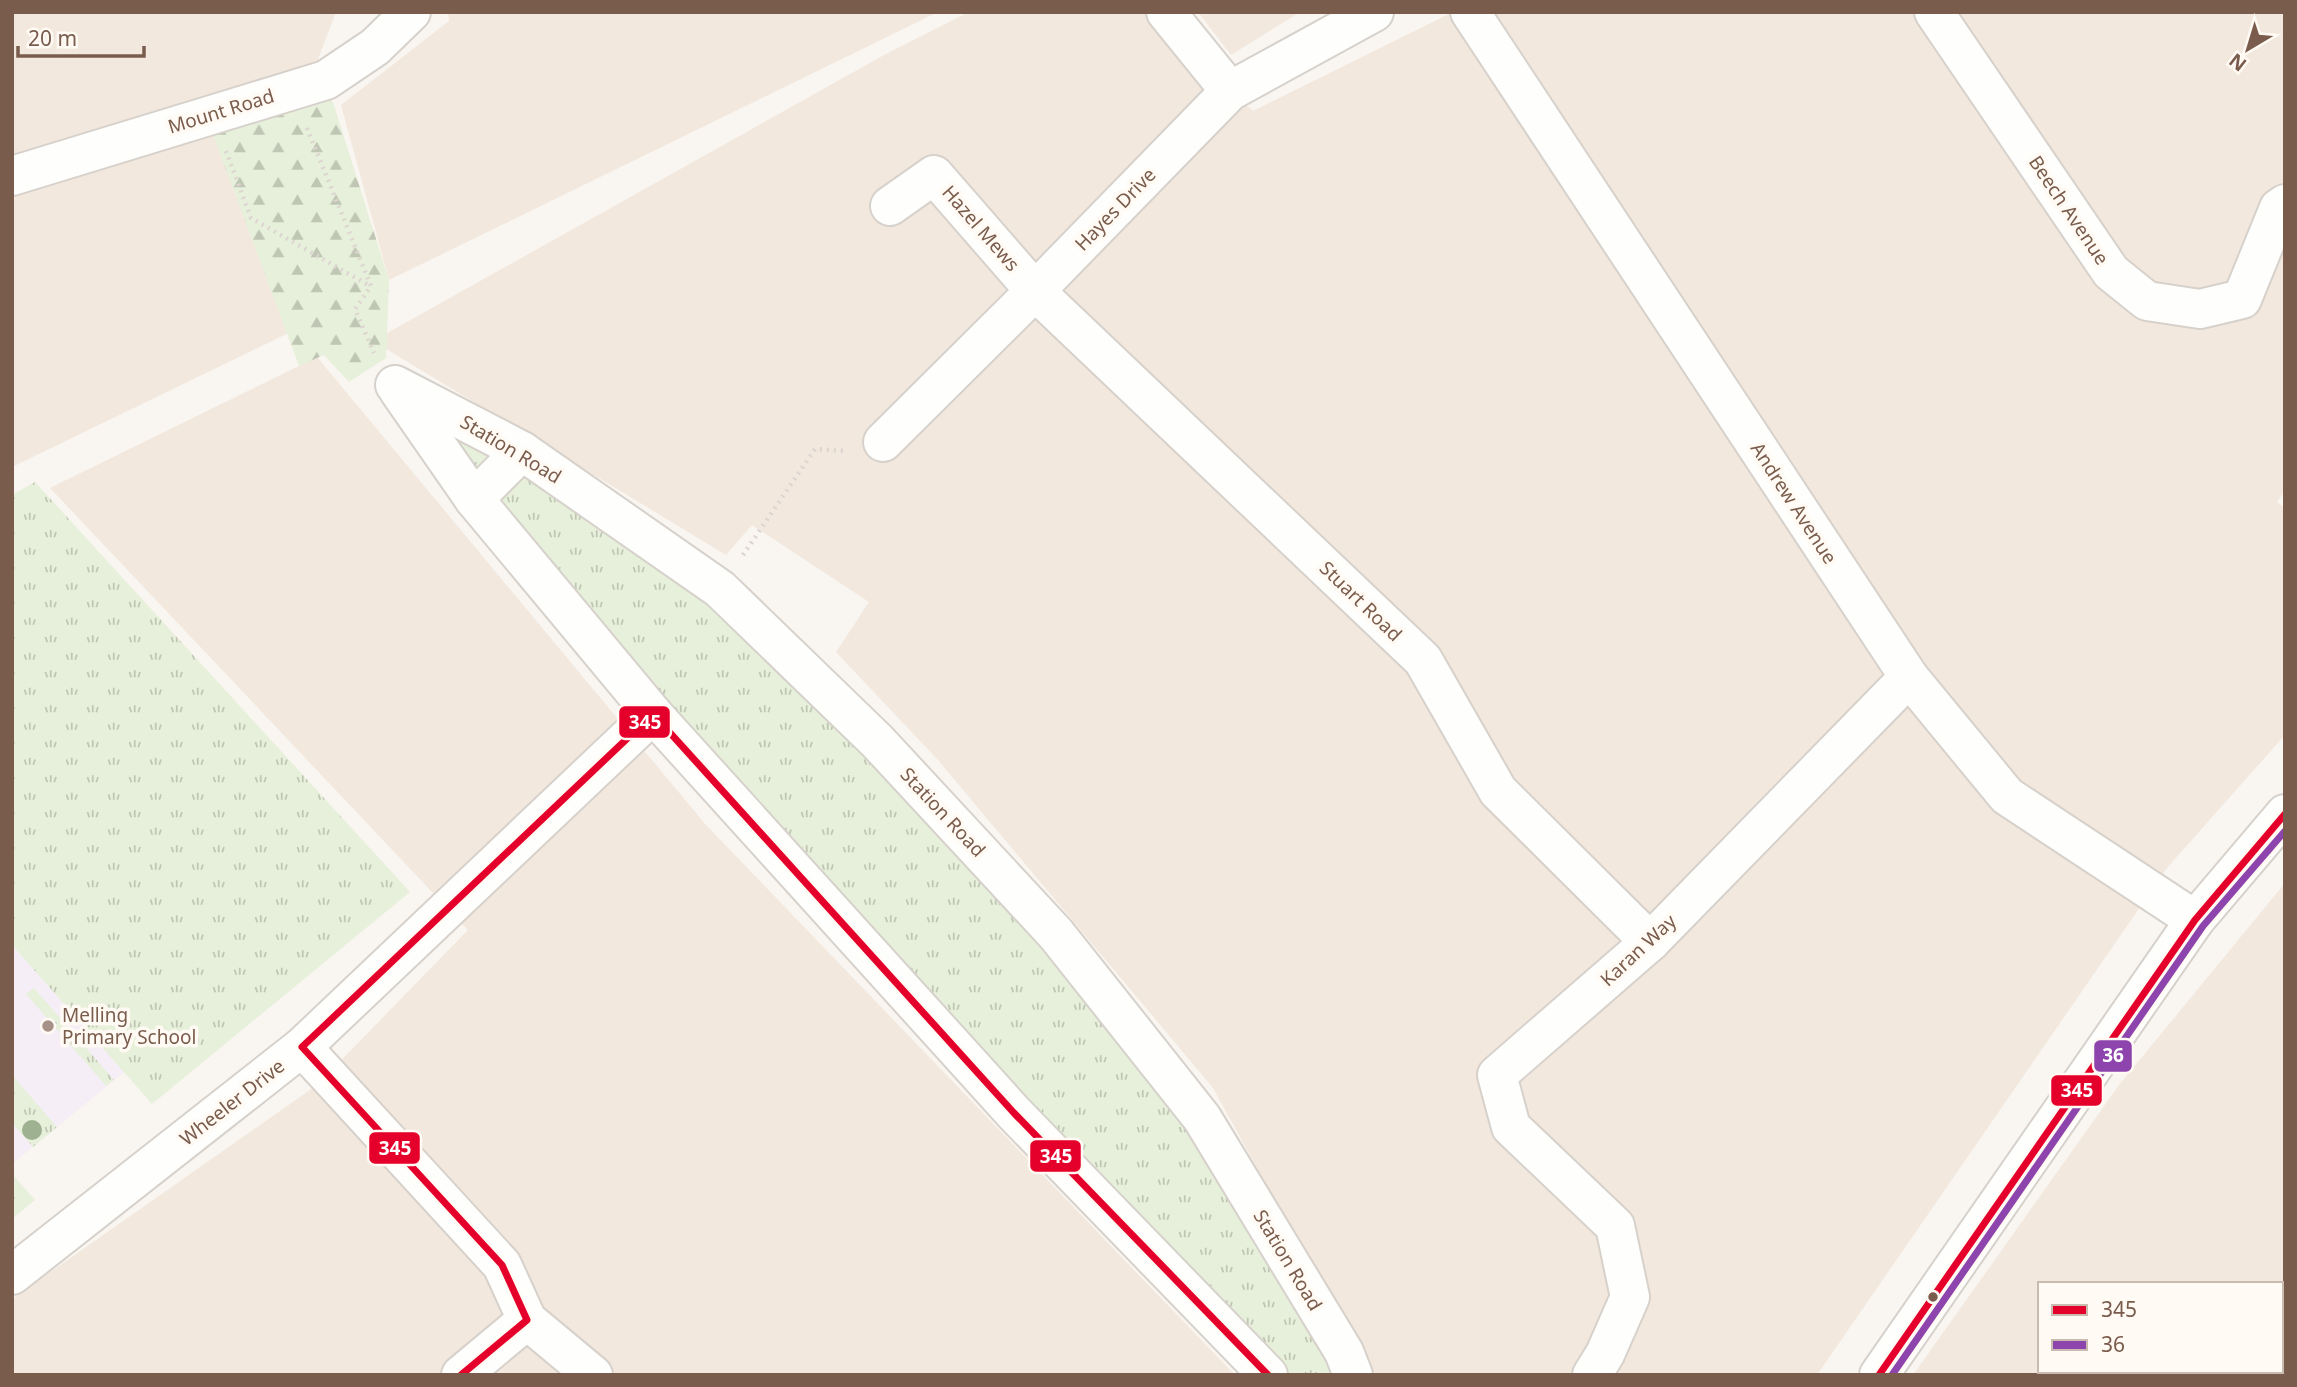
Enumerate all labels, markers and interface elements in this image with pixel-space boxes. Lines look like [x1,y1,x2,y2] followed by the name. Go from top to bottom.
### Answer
[18,14,144,58] scale bar
[2213,14,2283,84] north arrow
[28,24,77,52] text: 20 m
[2223,47,2252,77] text: N
[165,83,277,139] street label: Mount Road
[2023,150,2115,270] street label: Beech Avenue
[1069,162,1161,256] street label: Hayes Drive
[936,180,1026,276] street label: Hazel Mews
[456,409,566,489] street label: Station Road
[1745,437,1843,569] street label: Andrew Avenue
[1314,555,1408,647] street label: Stuart Road
[618,705,671,739] line badge: 345
[629,709,661,735] text: 345
[895,762,991,862] street label: Station Road
[1594,908,1682,992] street label: Karan Way
[62,1002,196,1050] place label: Melling Primary School
[40,1018,56,1034] marker: Melling Primary School
[2093,1039,2133,1073] line badge: 36
[2102,1042,2124,1068] text: 36
[174,1053,290,1151] street label: Wheeler Drive
[2050,1074,2103,1107] line badge: 345
[2061,1077,2093,1103] text: 345
[368,1131,421,1165] line badge: 345
[379,1135,411,1161] text: 345
[1029,1139,1082,1173] line badge: 345
[1040,1143,1072,1169] text: 345
[1248,1205,1328,1315] street label: Station Road
[2038,1282,2283,1373] legend
[1926,1290,1940,1304] unlabelled marker
[2101,1295,2137,1323] text: 345
[2101,1330,2125,1358] text: 36

